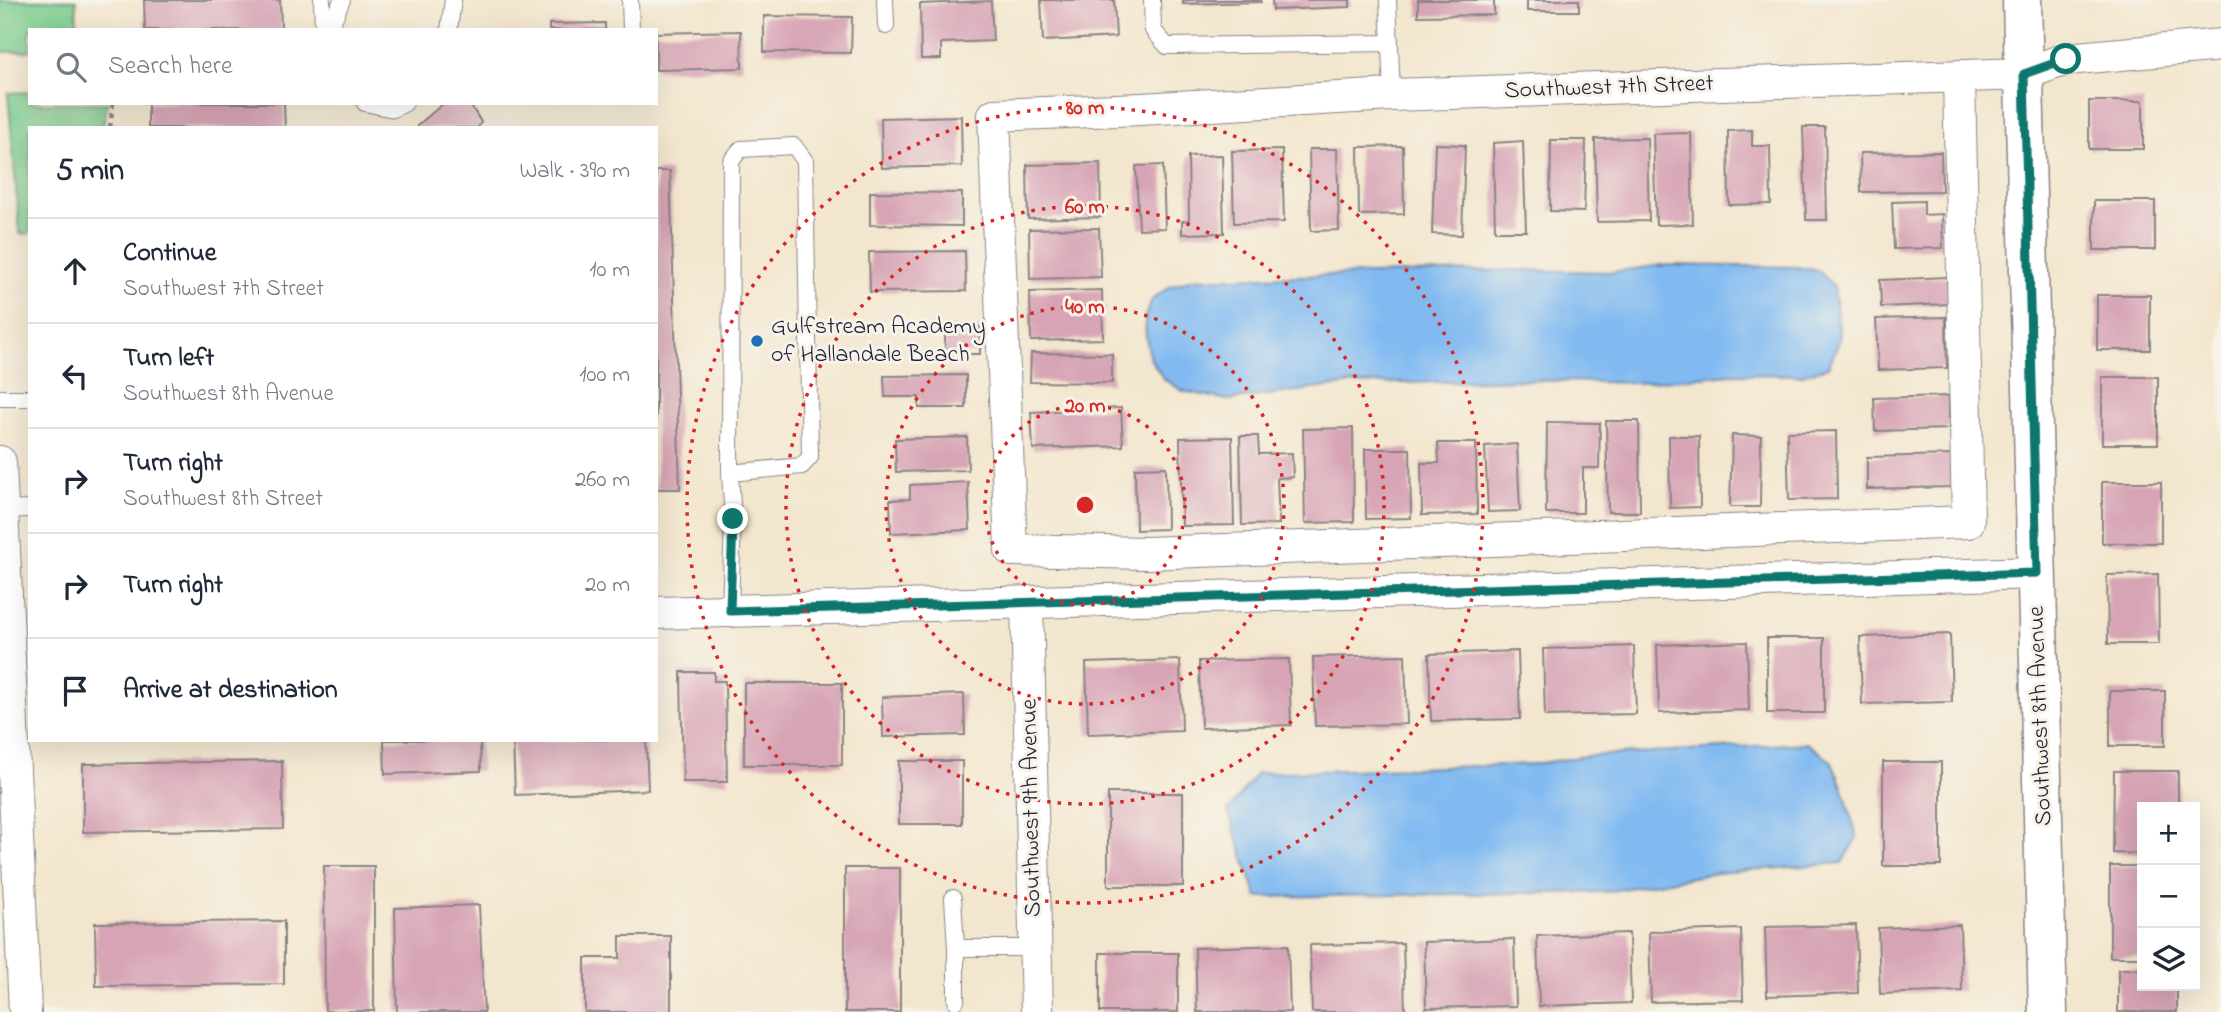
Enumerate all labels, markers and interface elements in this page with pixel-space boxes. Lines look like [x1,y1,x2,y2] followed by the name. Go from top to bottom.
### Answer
[28,28,658,105] search box
[2050,43,2081,74] route start
[52,48,90,86] icon: search
[108,48,233,86] text: Search here
[1504,67,1714,109] street label: Southwest 7th Street
[1065,94,1104,124] text: 80 m
[56,150,124,194] text: 5 min
[519,155,630,188] text: Walk · 390 m
[1065,193,1105,223] text: 60 m
[123,235,216,273] text: Continue
[56,252,94,290] icon: ahead
[589,254,630,287] text: 10 m
[123,273,324,306] text: Southwest 7th Street
[1065,293,1105,323] text: 40 m
[771,310,986,373] place label: Gulfstream Academy of Hallandale Beach
[749,333,765,349] marker: Gulfstream Academy of Hallandale Beach
[123,340,214,378] text: Turn left
[56,357,94,395] icon: left
[579,359,630,392] text: 100 m
[123,378,334,411] text: Southwest 8th Avenue
[1063,392,1106,422] text: 20 m
[123,445,223,483] text: Turn right
[56,462,94,500] icon: right
[575,464,630,497] text: 260 m
[123,483,323,516] text: Southwest 8th Street
[1073,493,1097,517] centre of rings
[717,503,748,534] route end
[56,567,94,605] icon: right
[123,567,223,605] text: Turn right
[585,569,630,602] text: 20 m
[2020,605,2062,827] street label: Southwest 8th Avenue
[56,672,94,710] icon: arrive
[123,672,338,710] text: Arrive at destination
[1013,698,1051,917] street label: Southwest 9th Avenue
[2137,802,2200,991] map controls
[2137,802,2200,865] button: +
[2137,865,2200,928] button: −
[2137,928,2200,991] button: layers

